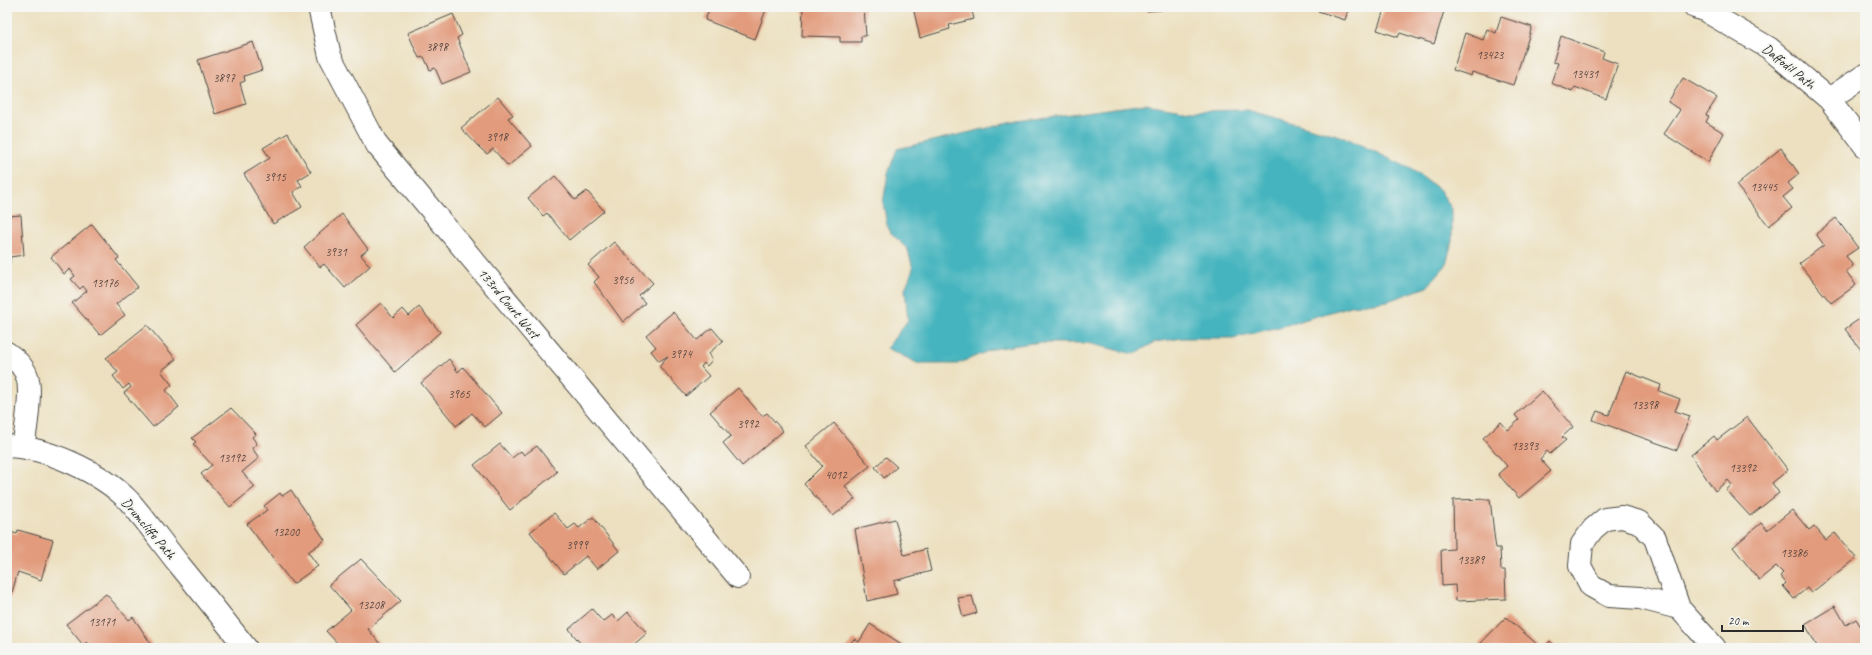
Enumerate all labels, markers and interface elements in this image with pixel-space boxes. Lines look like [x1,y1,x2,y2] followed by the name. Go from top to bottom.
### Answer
[426,39,449,55] house number: 3898
[1759,40,1820,94] street label: Daffodil Path
[1476,47,1505,63] house number: 13423
[1571,66,1599,82] house number: 13431
[213,70,235,86] house number: 3897
[486,129,509,145] house number: 3918
[264,169,286,185] house number: 3915
[1750,179,1778,195] house number: 13445
[325,244,347,260] house number: 3931
[474,265,544,344] street label: 133rd Court West
[612,272,634,288] house number: 3956
[91,275,119,291] house number: 13176
[670,346,693,362] house number: 3974
[448,386,470,402] house number: 3965
[1631,397,1660,413] house number: 13398
[737,416,760,432] house number: 3992
[1511,438,1540,454] house number: 13393
[218,450,247,466] house number: 13192
[1729,460,1758,476] house number: 13392
[825,467,848,483] house number: 4012
[118,494,180,563] street label: Drumcliffe Path
[272,524,301,540] house number: 13200
[566,537,589,553] house number: 3999
[1780,545,1808,561] house number: 13386
[1457,552,1486,568] house number: 13389
[357,597,386,613] house number: 13208
[1722,607,1803,633] scale bar
[1728,613,1750,629] text: 20 m
[88,614,116,630] house number: 13171

